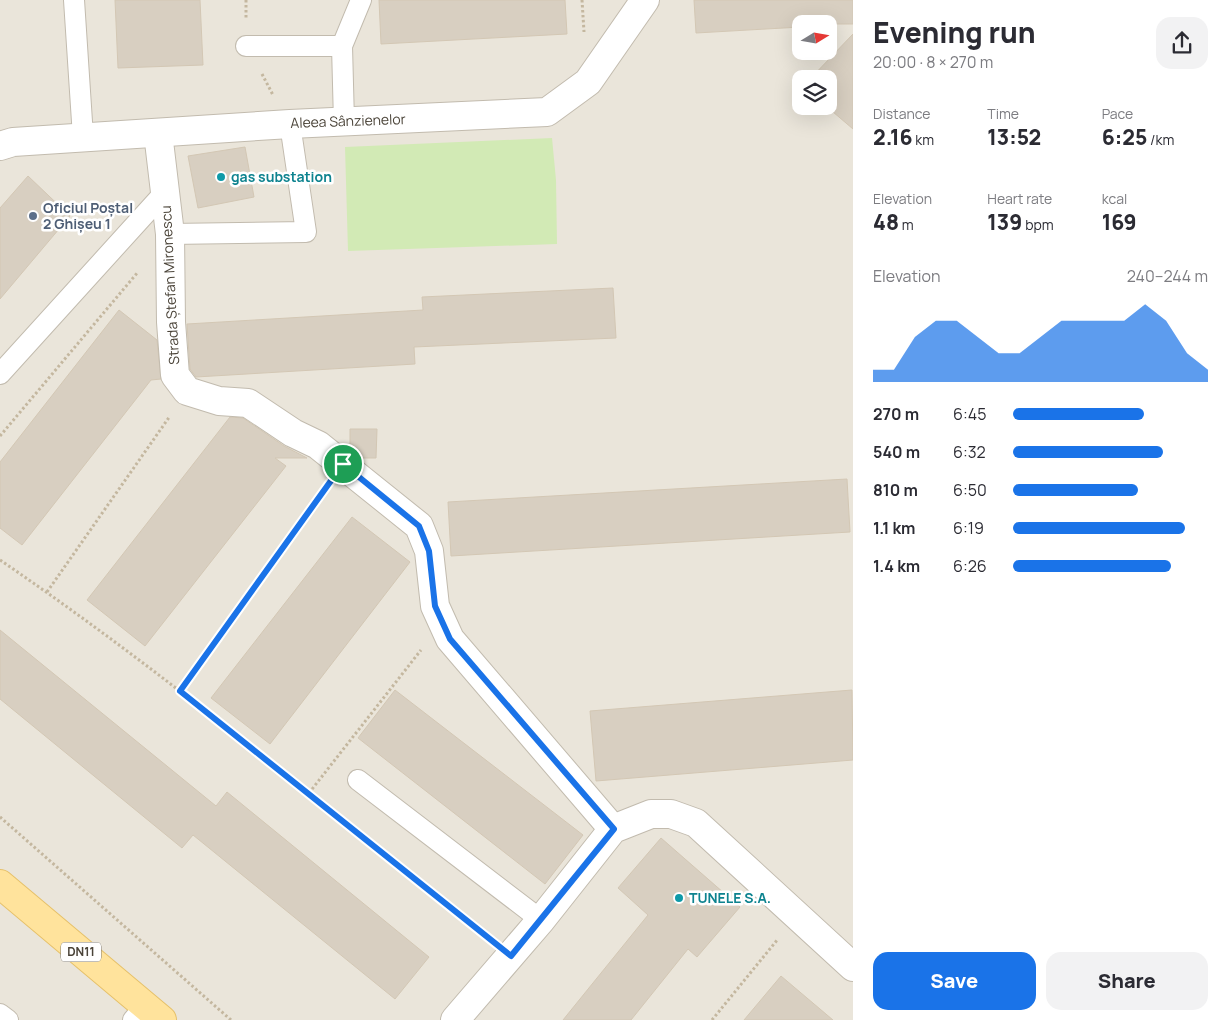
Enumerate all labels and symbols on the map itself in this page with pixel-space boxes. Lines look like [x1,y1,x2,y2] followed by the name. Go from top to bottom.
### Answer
[792,15,838,60] north arrow
[290,109,406,132] street label: Aleea Sânzienelor
[231,167,332,186] place label: gas substation
[215,171,227,183] marker: gas substation
[43,198,133,233] place label: Oficiul Poștal 2 Ghișeu 1
[156,205,183,365] street label: Strada Ștefan Mironescu
[27,210,39,222] marker: Oficiul Poștal 2 Ghișeu 1
[322,443,364,485] pin
[689,888,771,907] place label: TUNELE S.A.
[673,892,685,904] marker: TUNELE S.A.
[61,942,101,962] road number: DN11

